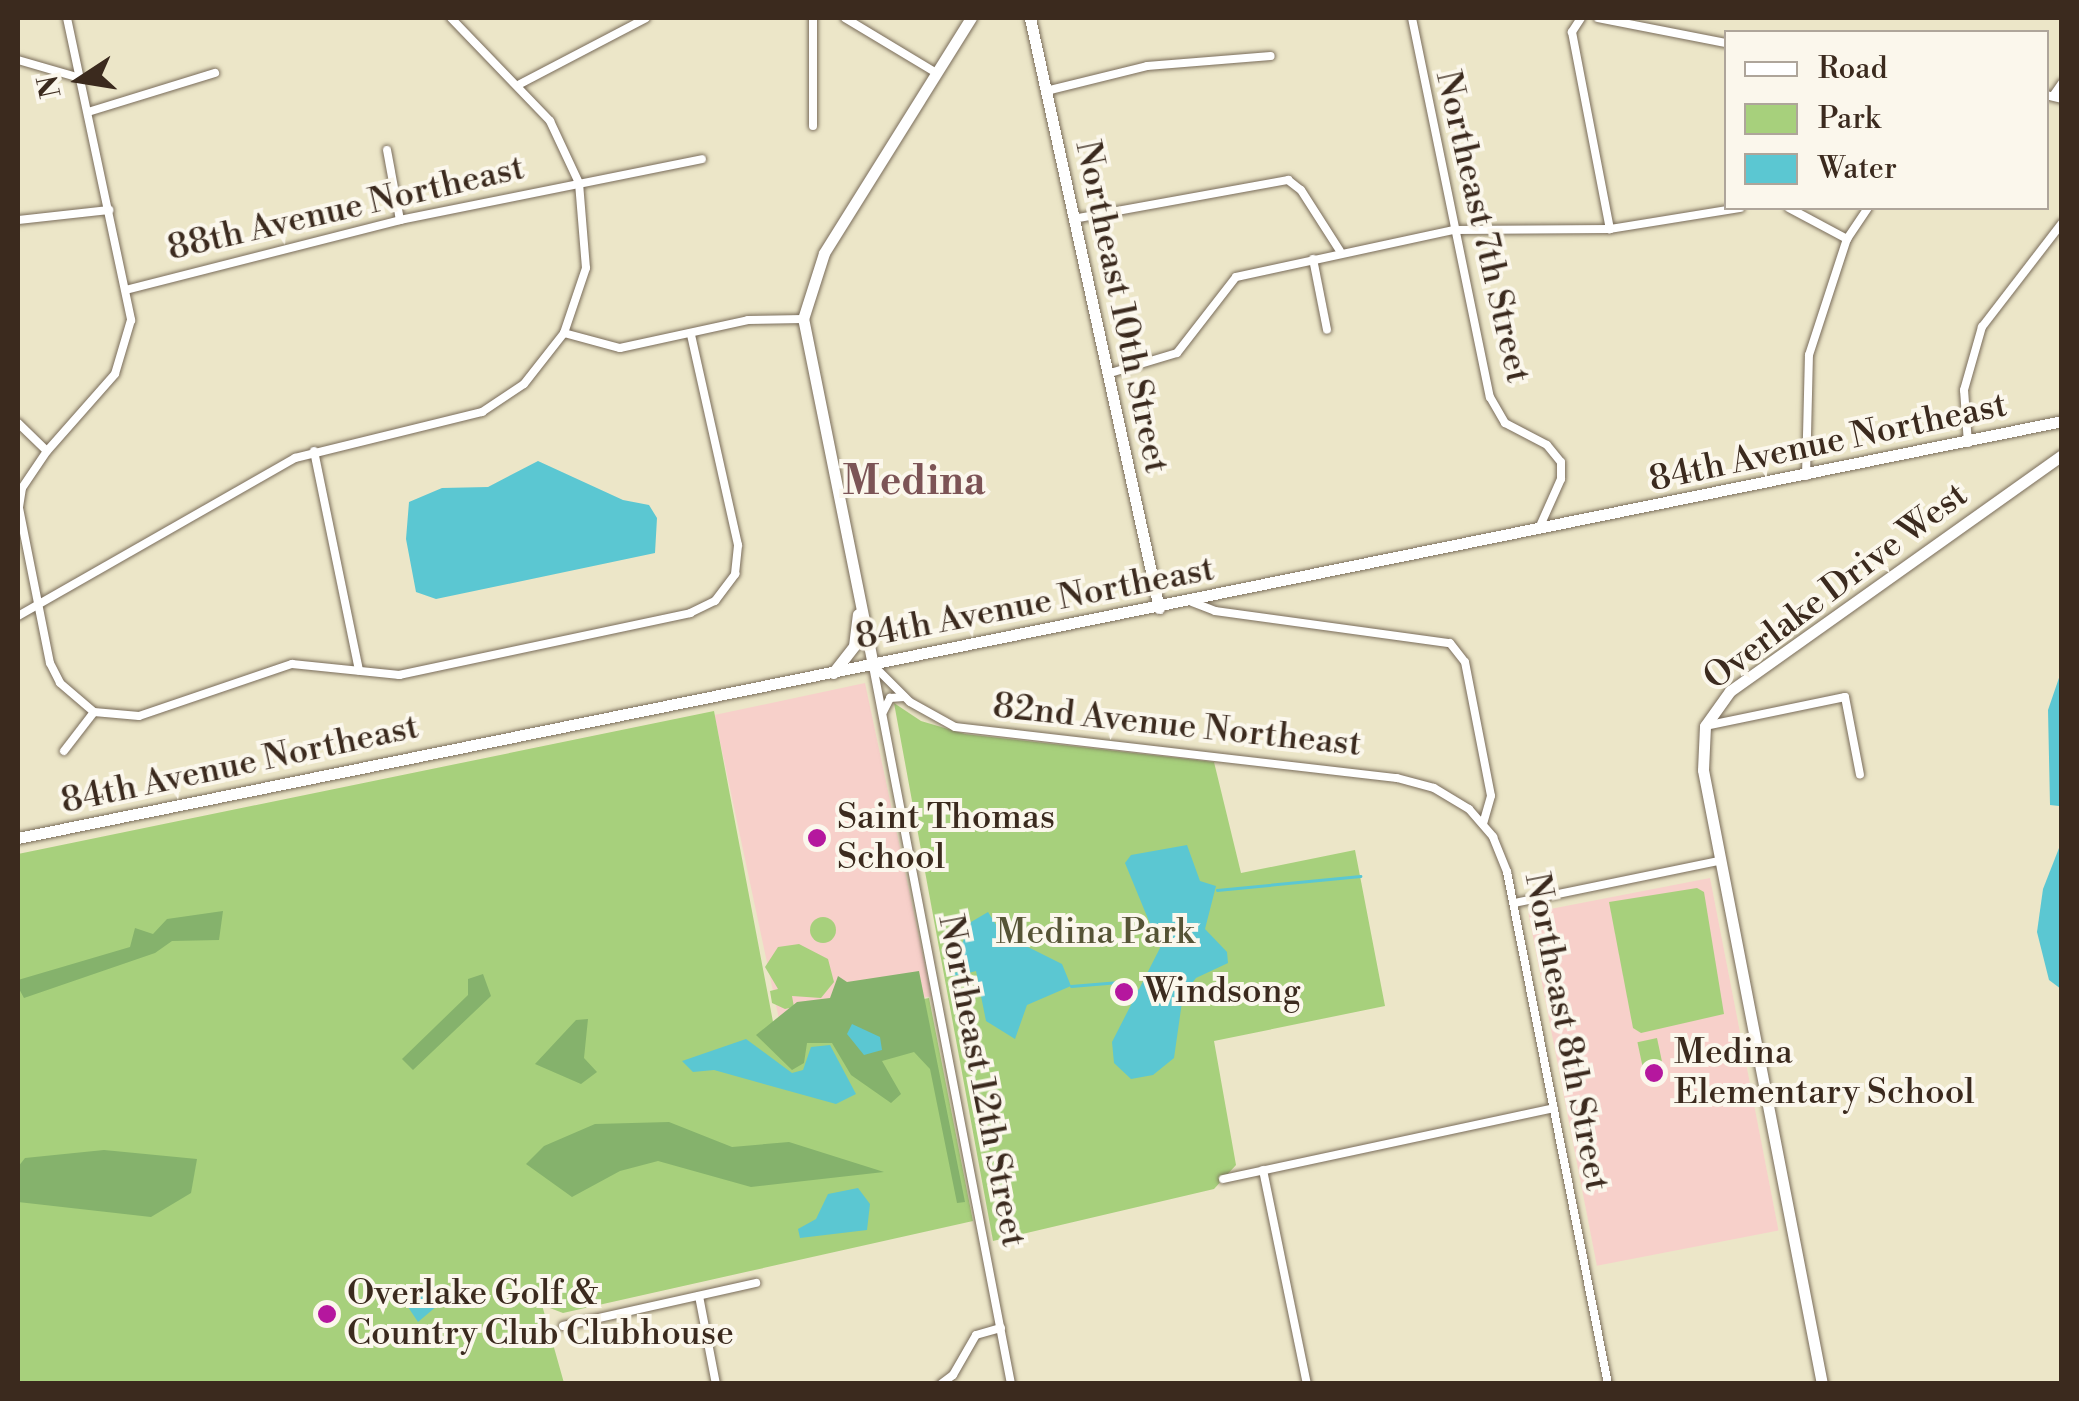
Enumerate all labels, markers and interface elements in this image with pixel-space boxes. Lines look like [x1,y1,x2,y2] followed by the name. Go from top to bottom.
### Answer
[30,30,130,130] north arrow
[1724,30,2049,210] legend
[1818,50,1888,88] text: Road
[1426,67,1538,387] street label: Northeast 7th Street
[31,72,70,101] text: N
[1818,100,1880,138] text: Park
[1065,137,1177,477] street label: Northeast 10th Street
[164,148,528,270] street label: 88th Avenue Northeast
[1818,150,1897,188] text: Water
[1645,385,2011,501] street label: 84th Avenue Northeast
[843,458,985,506] district label: Medina
[1696,474,1976,700] street label: Overlake Drive West
[852,549,1218,659] street label: 84th Avenue Northeast
[991,686,1363,766] street label: 82nd Avenue Northeast
[57,707,423,823] street label: 84th Avenue Northeast
[837,797,1055,879] place label: Saint Thomas School
[806,827,828,849] marker: Saint Thomas School
[1515,869,1617,1195] street label: Northeast 8th Street
[928,911,1034,1251] street label: Northeast 12th Street
[996,912,1194,954] park label: Medina Park
[1144,971,1301,1013] place label: Windsong
[1113,981,1135,1003] marker: Windsong
[1674,1032,1975,1114] place label: Medina Elementary School
[1643,1062,1665,1084] marker: Medina Elementary School
[347,1273,734,1355] place label: Overlake Golf & Country Club Clubhouse
[316,1303,338,1325] marker: Overlake Golf & Country Club Clubhouse

